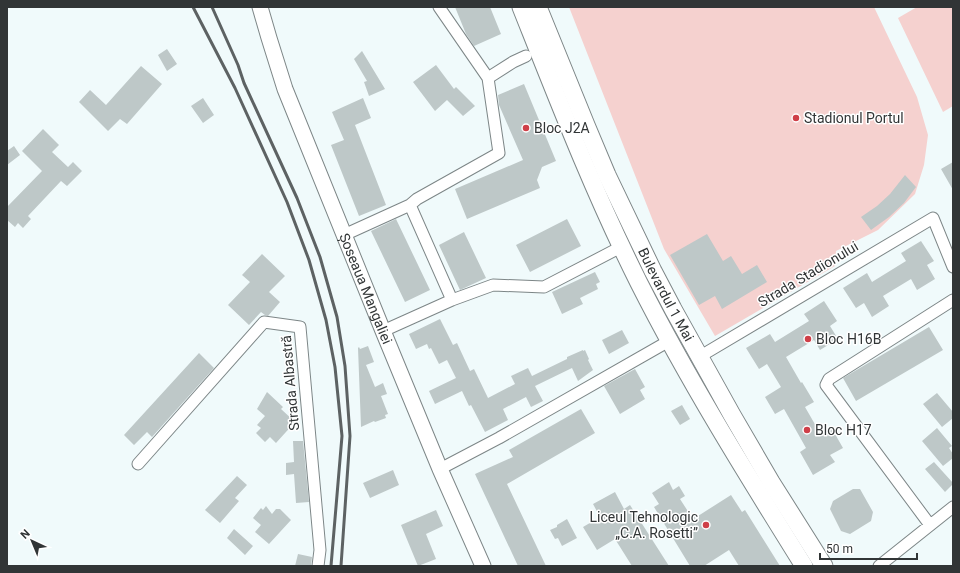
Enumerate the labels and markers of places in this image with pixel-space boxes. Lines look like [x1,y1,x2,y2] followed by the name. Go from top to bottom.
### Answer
[804,110,904,126] place label: Stadionul Portul
[791,113,801,123] marker: Stadionul Portul
[534,120,590,136] place label: Bloc J2A
[521,123,531,133] marker: Bloc J2A
[816,331,881,347] place label: Bloc H16B
[803,334,813,344] marker: Bloc H16B
[815,422,872,438] place label: Bloc H17
[802,425,812,435] marker: Bloc H17
[589,509,698,541] place label: Liceul Tehnologic „C.A. Rosetti”
[701,520,711,530] marker: Liceul Tehnologic „C.A. Rosetti”

